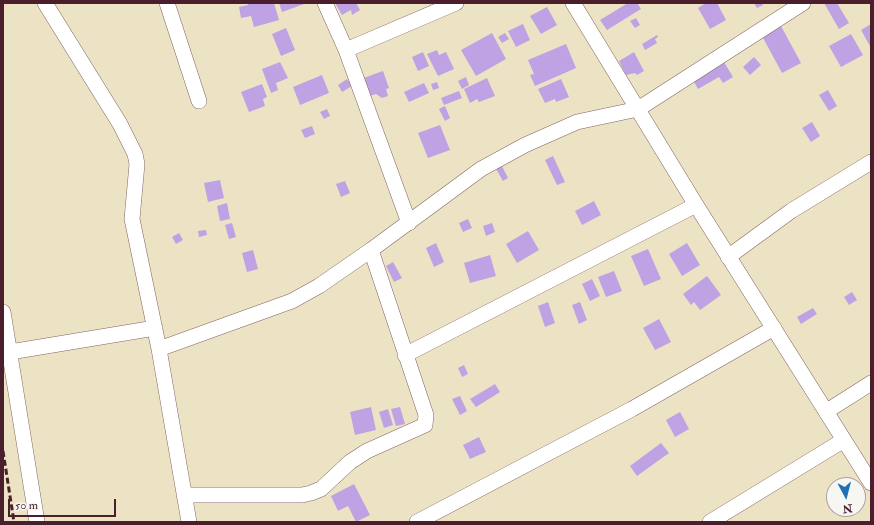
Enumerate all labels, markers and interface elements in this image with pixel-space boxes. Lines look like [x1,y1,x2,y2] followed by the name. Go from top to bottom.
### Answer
[826,477,866,517] north arrow
[10,491,118,517] scale bar
[15,498,38,513] text: 50 m
[842,501,853,515] text: N

